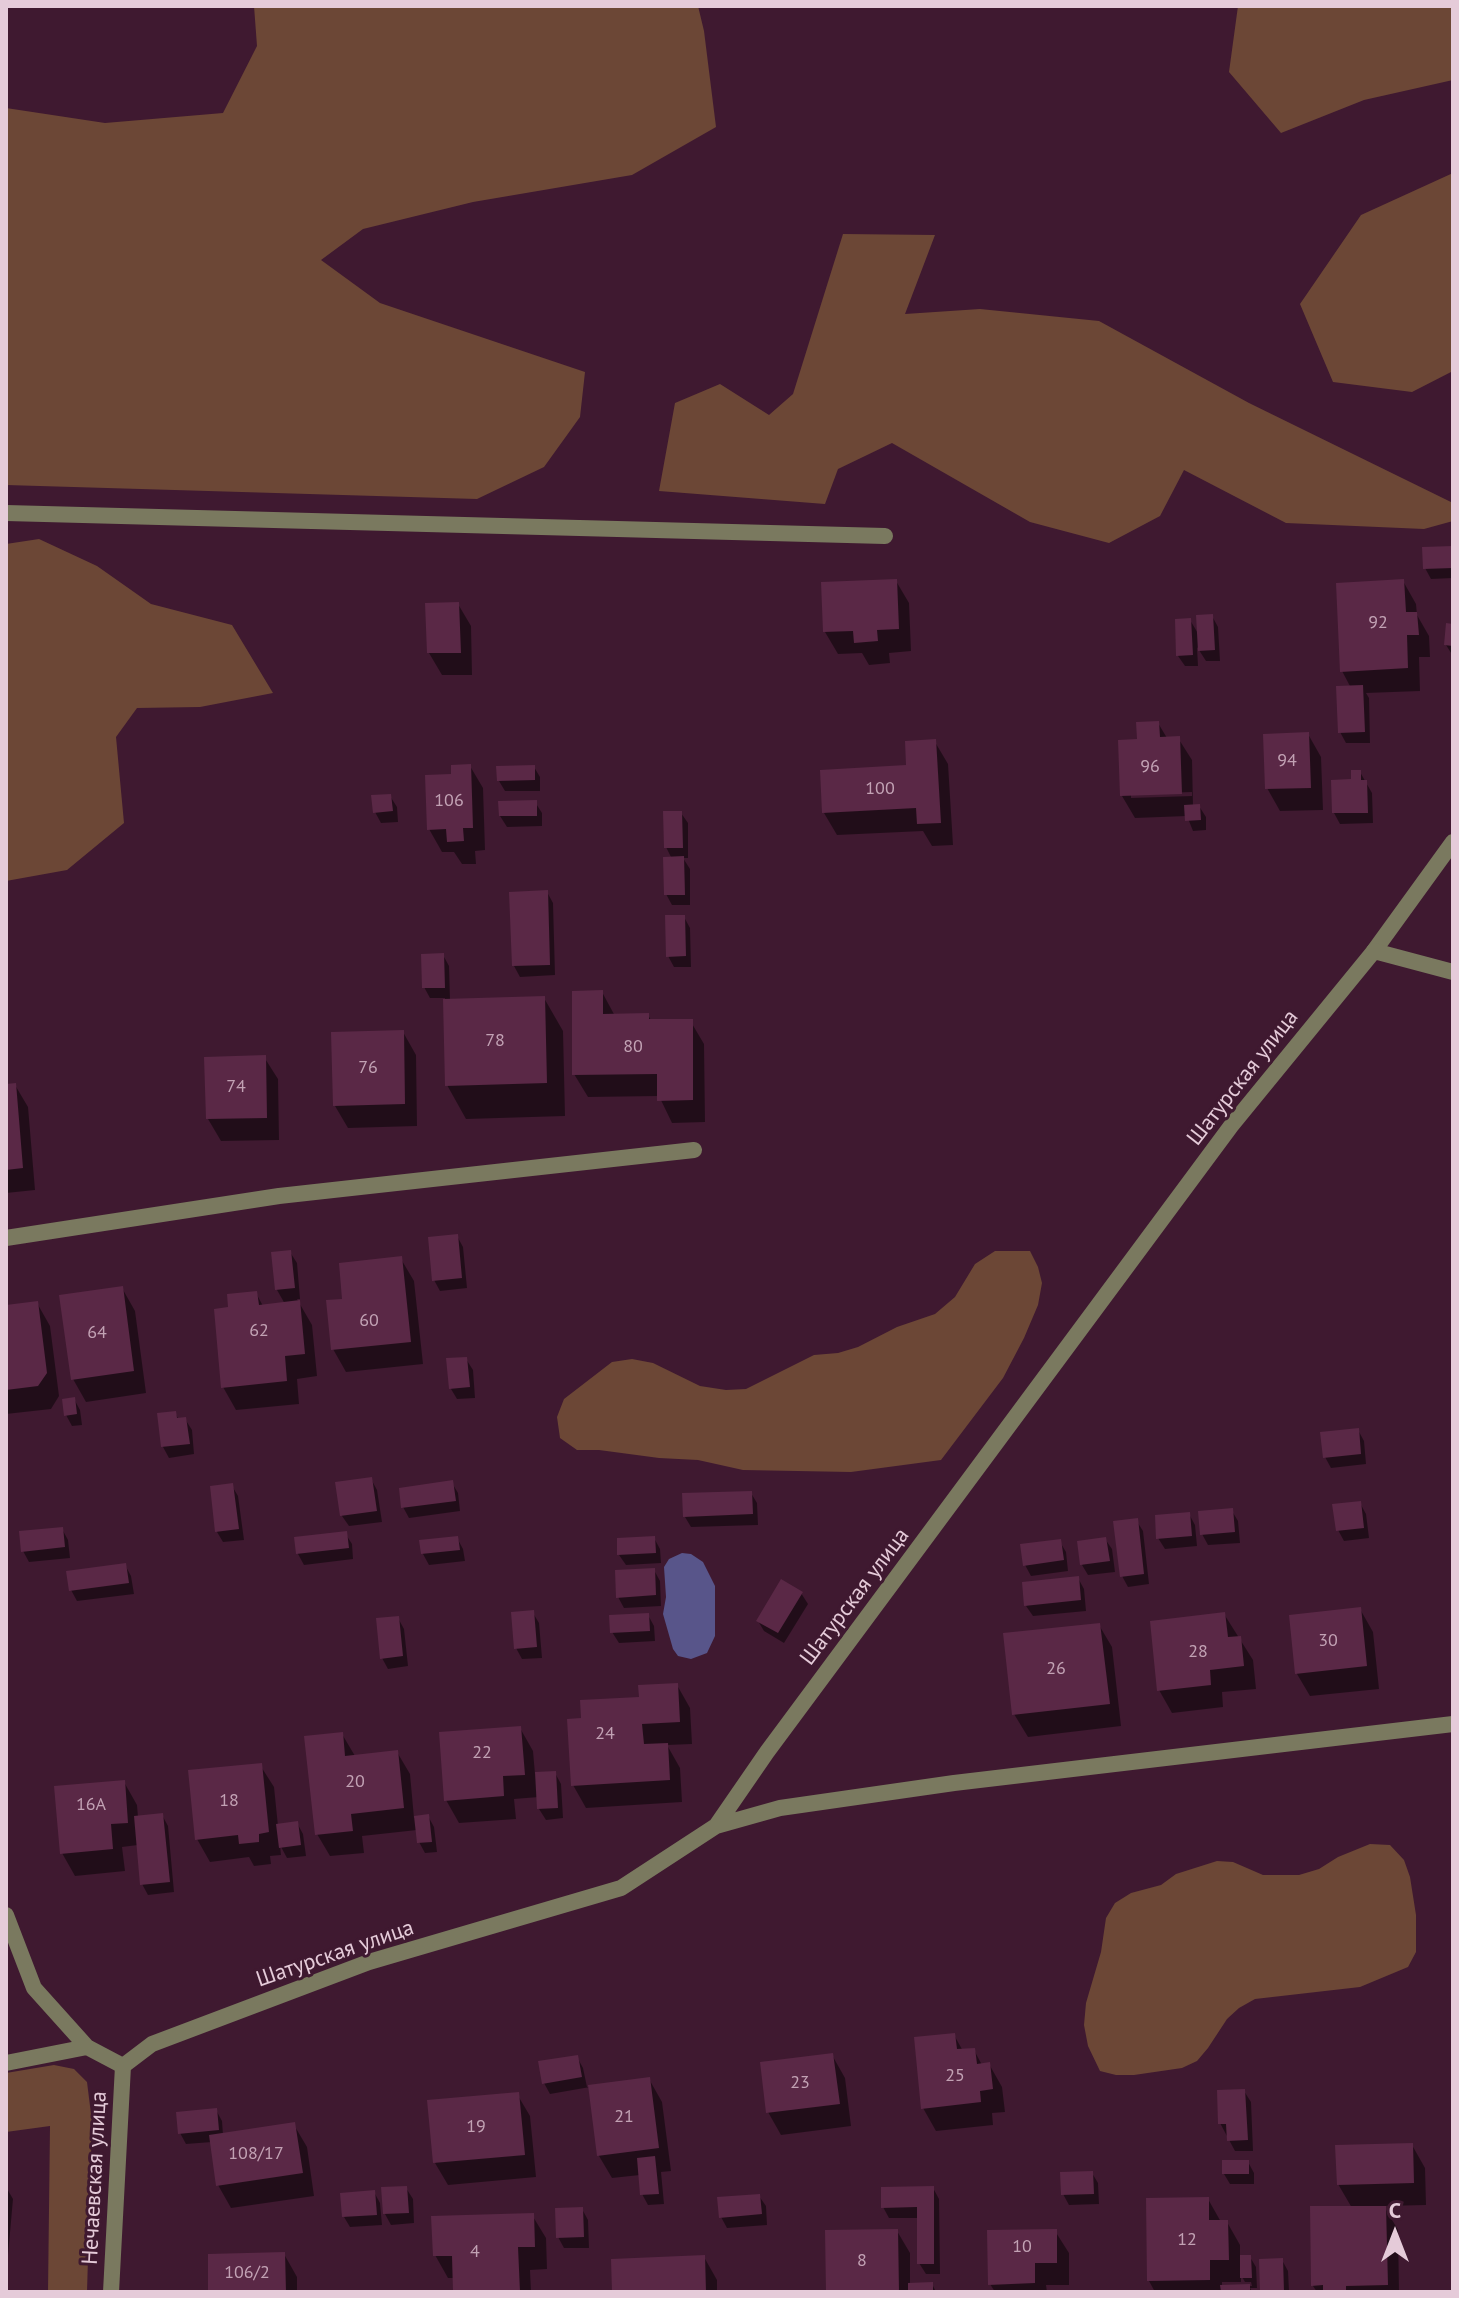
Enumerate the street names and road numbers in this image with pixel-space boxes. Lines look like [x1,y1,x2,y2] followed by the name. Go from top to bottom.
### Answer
[1182,1005,1304,1151] street label: Шатурская улица
[795,1523,915,1671] street label: Шатурская улица
[253,1915,417,1993] street label: Шатурская улица
[77,2091,113,2265] street label: Нечаевская улица

